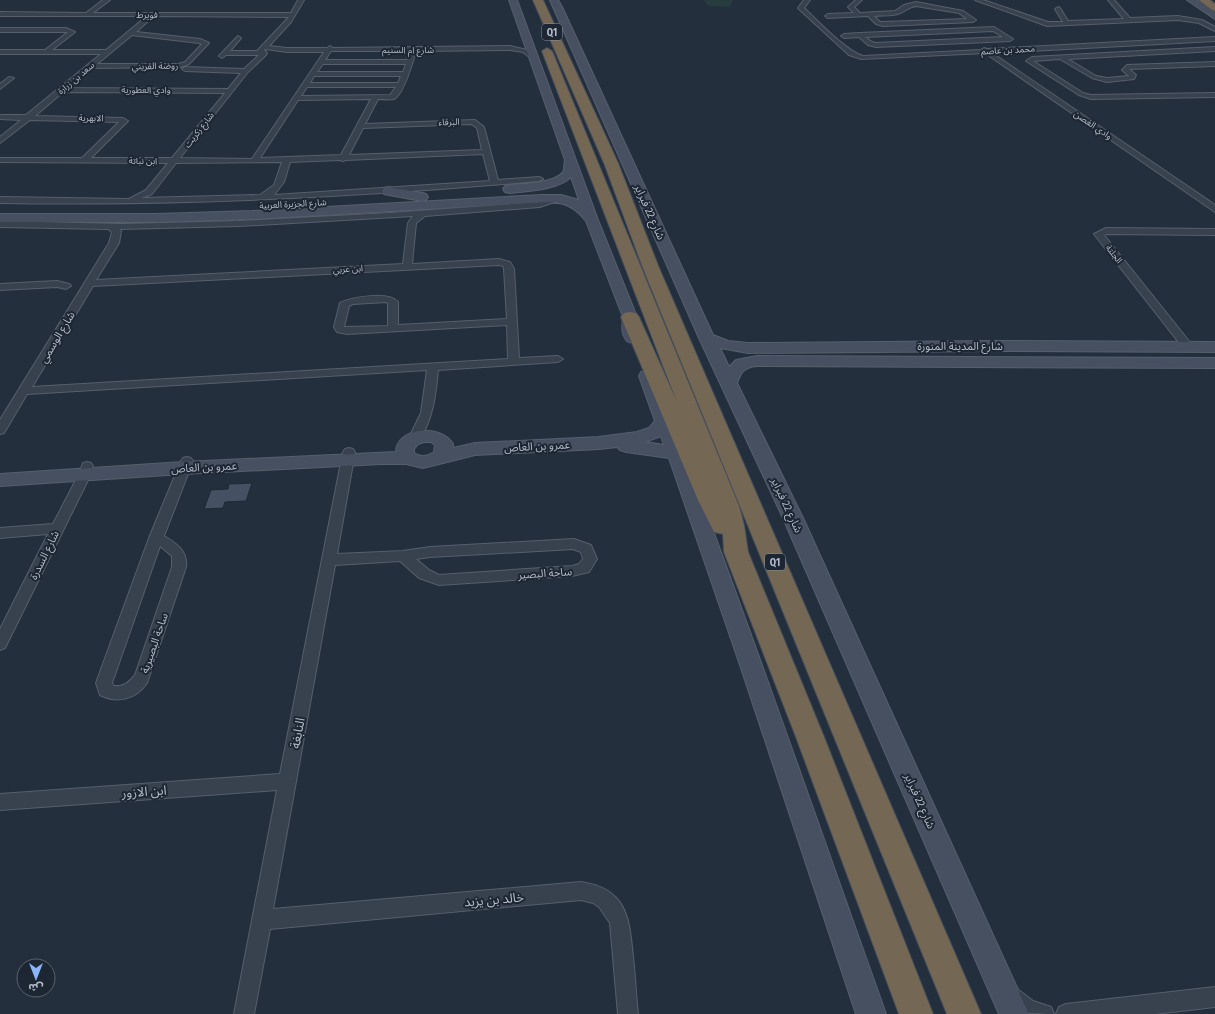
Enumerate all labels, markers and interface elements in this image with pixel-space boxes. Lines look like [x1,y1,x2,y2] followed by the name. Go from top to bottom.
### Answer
[136,10,158,21] street label: فويرط
[542,24,562,40] road number: Q1
[981,44,1036,58] street label: محمد بن عاصم
[382,45,434,57] street label: شارع ام السنيم
[56,60,97,97] street label: سعد بن زرارة
[132,61,178,73] street label: روضة القريني
[121,85,171,97] street label: وادي العطورية
[1071,109,1114,143] street label: وادي الغصن
[182,110,217,151] street label: شارع زكريت
[79,113,103,124] street label: الابهرية
[438,117,460,128] street label: البرقاء
[129,156,157,166] street label: ابن نباتة
[630,182,668,243] street label: شارع 22 فبراير
[259,197,327,213] street label: شارع الجزيرة العربية
[1104,243,1124,265] street label: الجلتة
[333,263,363,277] street label: ابن عربي
[37,309,80,367] street label: شارع الوسمي
[917,340,1003,354] street label: شارع المدينة المنورة
[504,438,571,455] street label: عمرو بن العاص
[171,459,238,476] street label: عمرو بن العاص
[767,475,805,536] street label: شارع 22 فبراير
[27,528,63,582] street label: شارع السدرة
[765,554,785,570] road number: Q1
[516,565,573,582] street label: ساحة البصير
[138,611,171,675] street label: ساحة البصيرية
[287,716,308,750] street label: النابغة
[900,771,938,832] street label: شارع 22 فبراير
[120,782,167,802] street label: ابن الازور
[463,889,525,911] street label: خالد بن يزيد
[16,958,56,998] north arrow
[28,981,44,994] text: ش

